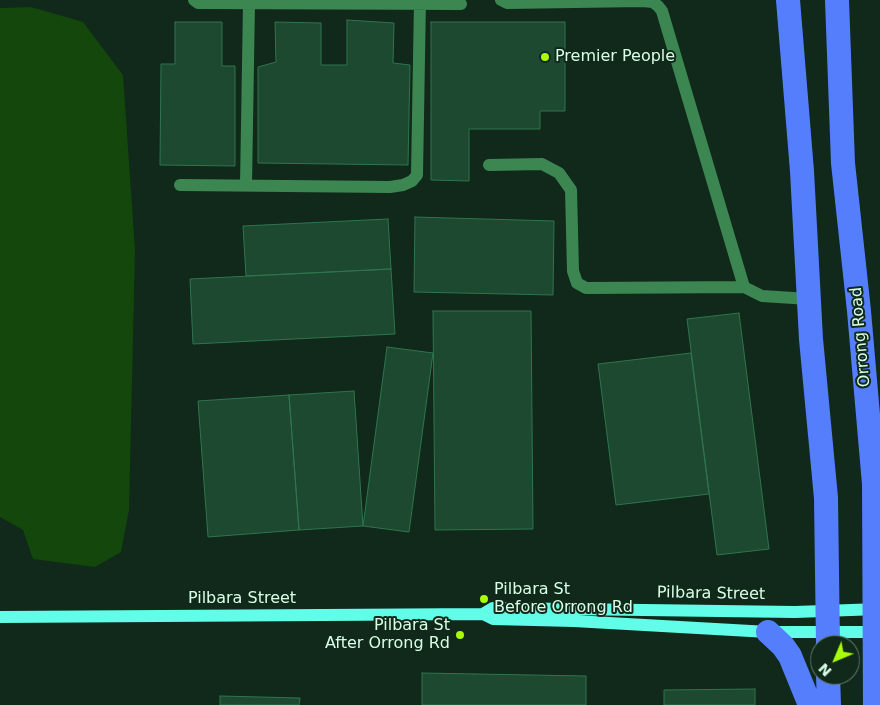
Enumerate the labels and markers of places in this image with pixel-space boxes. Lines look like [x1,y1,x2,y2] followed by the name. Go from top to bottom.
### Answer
[555,47,675,67] place label: Premier People
[539,51,551,63] marker: Premier People
[494,580,633,618] place label: Pilbara St Before Orrong Rd
[478,593,490,605] marker: Pilbara St Before Orrong Rd
[325,616,450,654] place label: Pilbara St After Orrong Rd
[454,629,466,641] marker: Pilbara St After Orrong Rd

